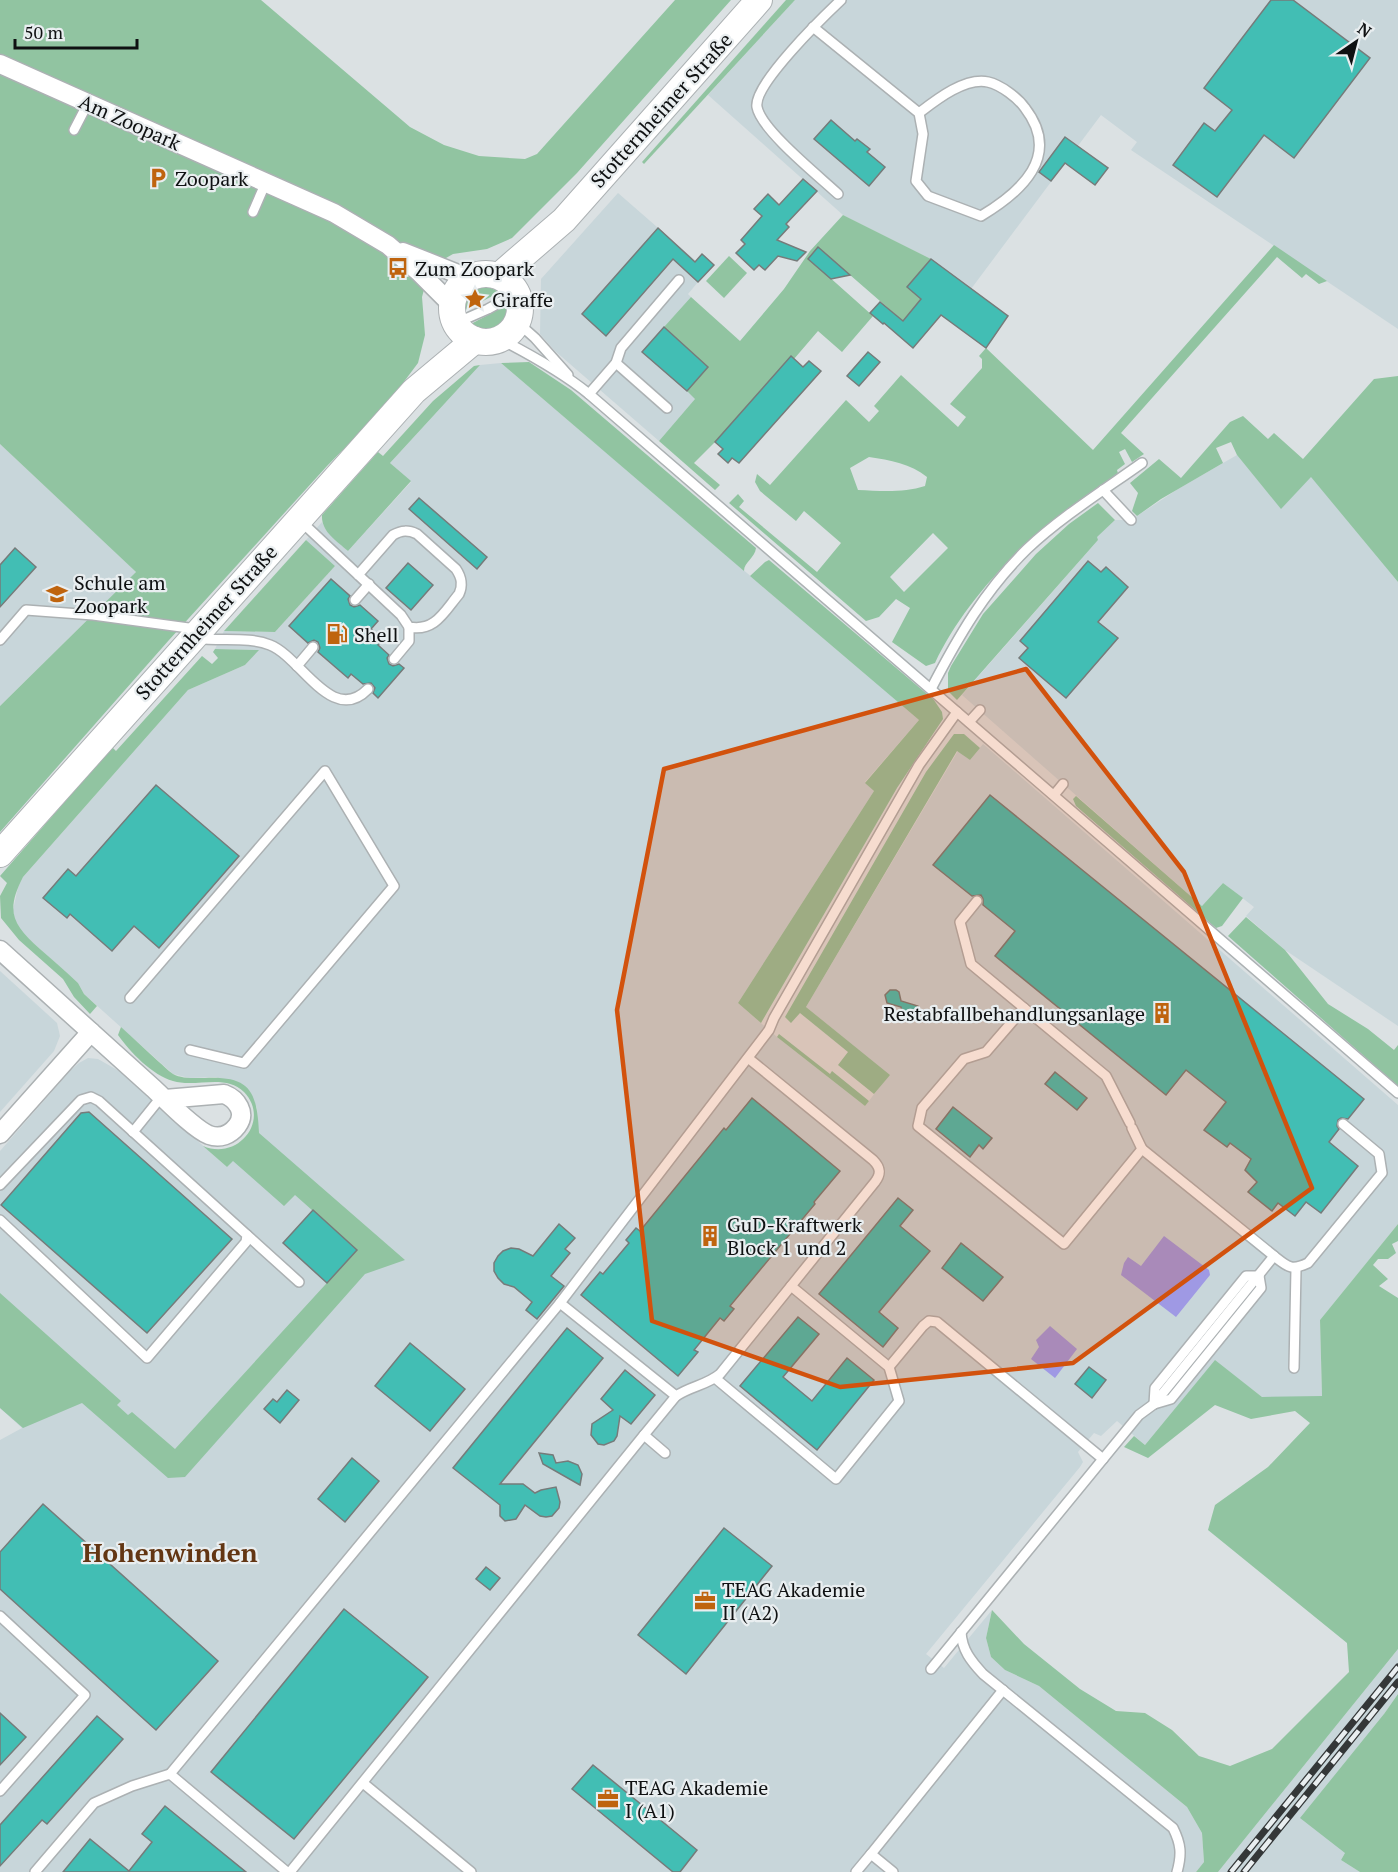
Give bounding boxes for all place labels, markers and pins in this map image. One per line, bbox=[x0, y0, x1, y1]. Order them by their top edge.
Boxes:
place label: Zoopark bbox=[175, 165, 249, 192]
parking icon: Zoopark bbox=[146, 166, 170, 190]
place label: Zum Zoopark bbox=[415, 255, 535, 282]
bus stop icon: Zum Zoopark bbox=[386, 256, 410, 280]
place label: Giraffe bbox=[492, 286, 553, 313]
place icon: Giraffe bbox=[463, 287, 487, 311]
place label: Schule am Zoopark bbox=[74, 569, 166, 619]
school or university icon: Schule am Zoopark bbox=[45, 582, 69, 606]
place label: Shell bbox=[354, 621, 399, 648]
fuel station icon: Shell bbox=[325, 622, 349, 646]
place label: Restabfallbehandlungsanlage bbox=[884, 1000, 1145, 1027]
building icon: Restabfallbehandlungsanlage bbox=[1150, 1001, 1174, 1025]
place label: GuD-Kraftwerk Block 1 und 2 bbox=[727, 1211, 863, 1261]
building icon: GuD-Kraftwerk Block 1 und 2 bbox=[698, 1224, 722, 1248]
place label: TEAG Akademie II (A2) bbox=[722, 1576, 865, 1626]
office icon: TEAG Akademie II (A2) bbox=[693, 1589, 717, 1613]
place label: TEAG Akademie I (A1) bbox=[625, 1774, 768, 1824]
office icon: TEAG Akademie I (A1) bbox=[596, 1787, 620, 1811]

